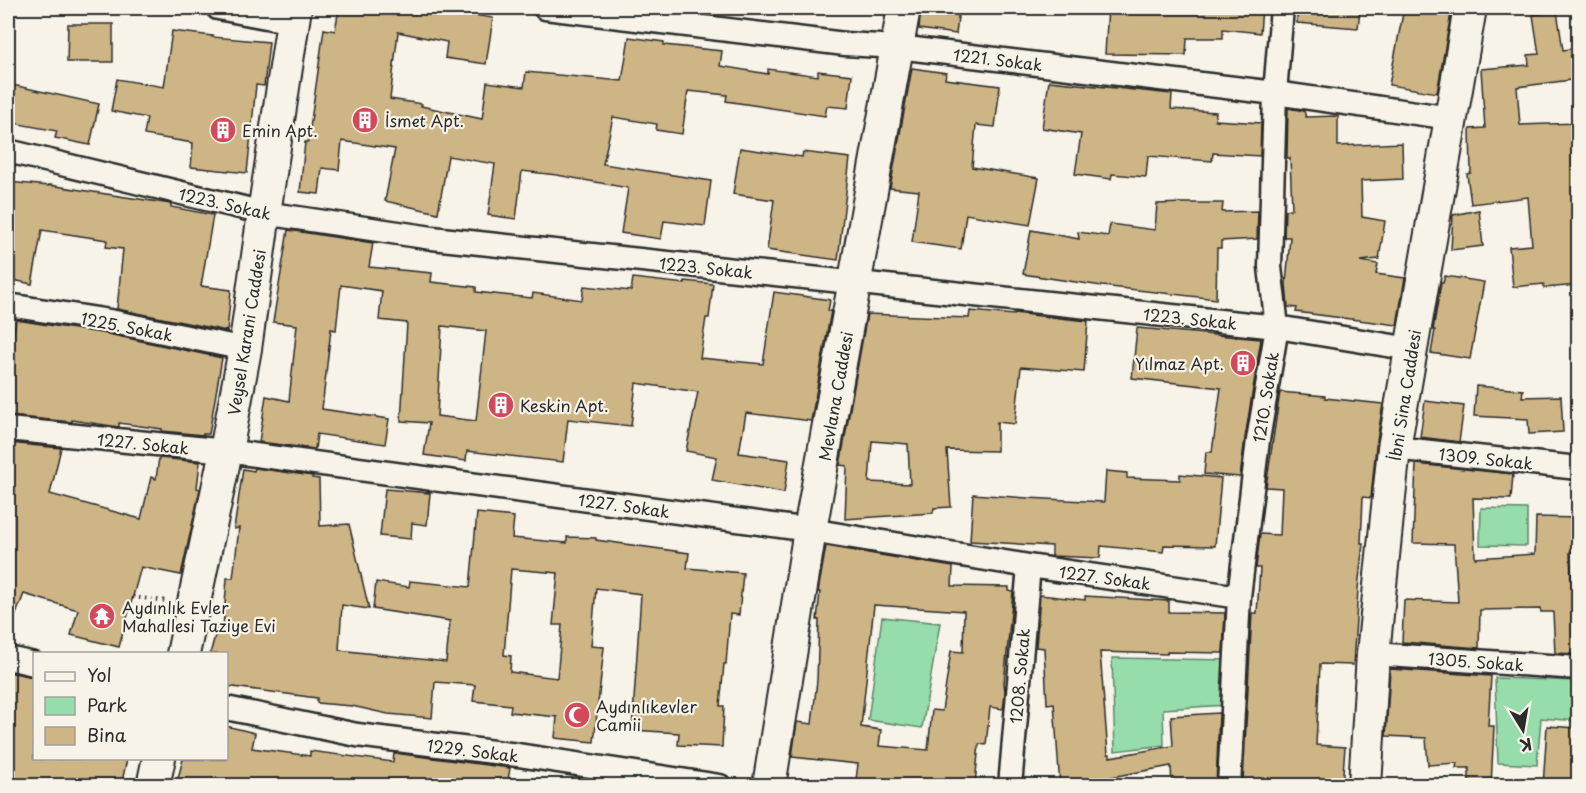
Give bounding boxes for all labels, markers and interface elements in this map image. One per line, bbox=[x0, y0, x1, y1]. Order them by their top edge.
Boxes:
street label: 1221. Sokak bbox=[952, 42, 1044, 76]
building icon: İsmet Apt. bbox=[350, 105, 380, 135]
place label: İsmet Apt. bbox=[385, 108, 464, 132]
building icon: Emin Apt. bbox=[208, 115, 238, 145]
place label: Emin Apt. bbox=[242, 118, 318, 142]
street label: 1223. Sokak bbox=[176, 181, 274, 225]
street label: Veysel Karani Caddesi bbox=[221, 247, 271, 417]
street label: 1223. Sokak bbox=[658, 250, 754, 284]
street label: 1223. Sokak bbox=[1142, 301, 1238, 335]
street label: 1225. Sokak bbox=[79, 305, 175, 347]
street label: İbni Sina Caddesi bbox=[1382, 328, 1426, 462]
street label: Mevlana Caddesi bbox=[812, 329, 858, 463]
building icon: Yılmaz Apt. bbox=[1228, 348, 1258, 378]
street label: 1210. Sokak bbox=[1246, 350, 1284, 444]
place label: Yılmaz Apt. bbox=[1135, 351, 1224, 375]
building icon: Keskin Apt. bbox=[486, 390, 516, 420]
place label: Keskin Apt. bbox=[520, 393, 608, 417]
street label: 1227. Sokak bbox=[96, 426, 190, 460]
street label: 1309. Sokak bbox=[1438, 441, 1534, 475]
street label: 1227. Sokak bbox=[577, 487, 671, 523]
street label: 1227. Sokak bbox=[1058, 559, 1152, 595]
place label: Aydınlık Evler Mahallesi Taziye Evi bbox=[122, 595, 276, 637]
temple icon: Aydınlık Evler Mahallesi Taziye Evi bbox=[87, 601, 117, 631]
street label: 1208. Sokak bbox=[1003, 627, 1035, 725]
street label: 1305. Sokak bbox=[1427, 646, 1525, 676]
legend bbox=[33, 652, 228, 760]
text: Yol bbox=[87, 661, 112, 688]
text: Park bbox=[87, 691, 127, 718]
place label: Aydınlıkevler Camii bbox=[596, 694, 697, 736]
mosque icon: Aydınlıkevler Camii bbox=[562, 700, 592, 730]
north arrow bbox=[1493, 700, 1553, 760]
text: Bina bbox=[87, 721, 127, 748]
street label: 1229. Sokak bbox=[426, 732, 520, 768]
text: K bbox=[1518, 733, 1534, 759]

